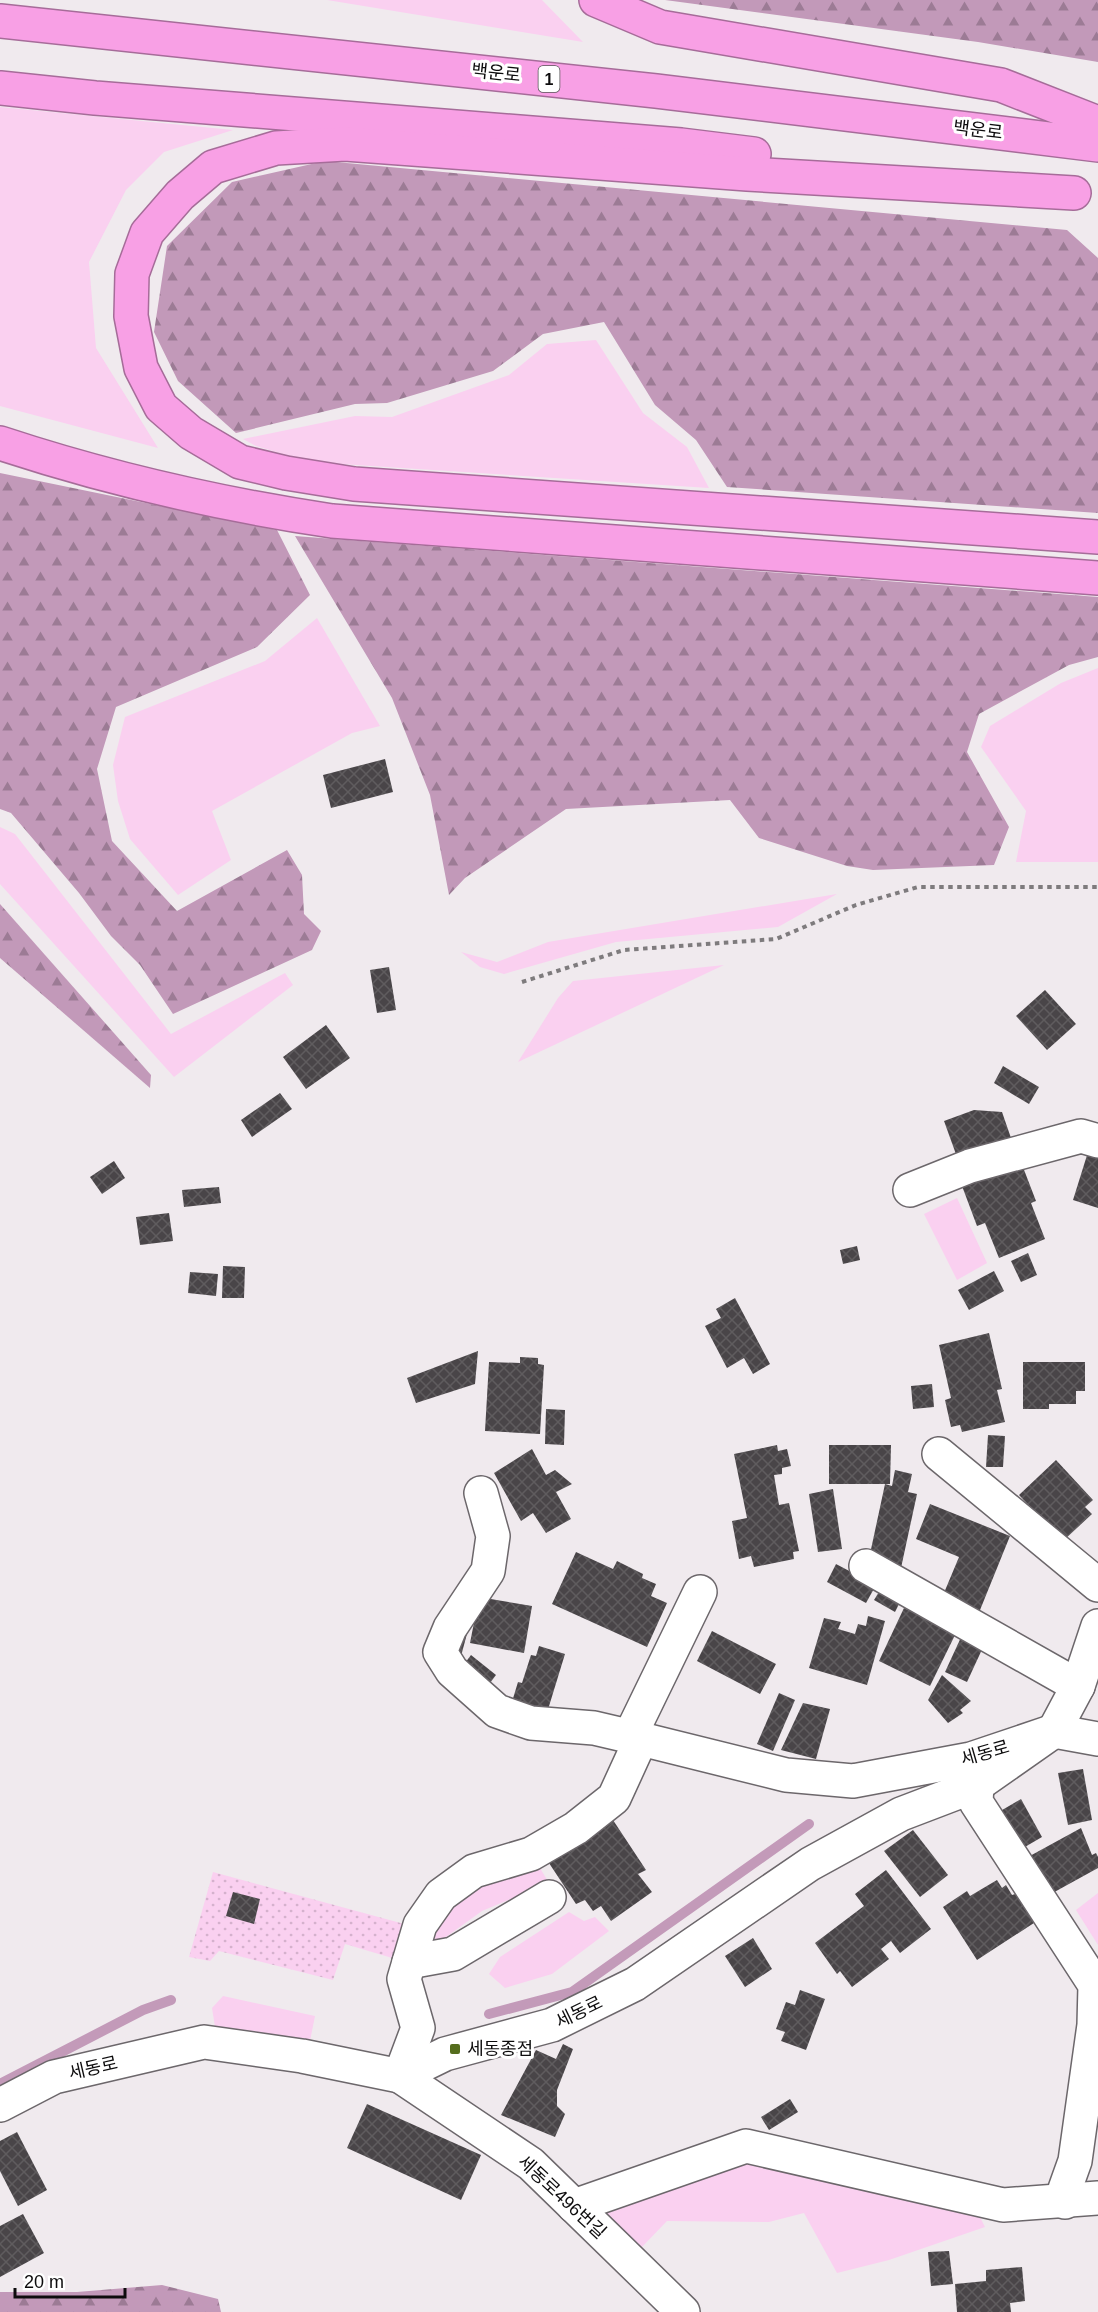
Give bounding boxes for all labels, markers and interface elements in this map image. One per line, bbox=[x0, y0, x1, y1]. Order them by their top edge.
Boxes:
street label: 백운로 bbox=[470, 60, 522, 86]
road number: 1 bbox=[538, 66, 560, 92]
street label: 백운로 bbox=[952, 117, 1004, 143]
street label: 세동로 bbox=[958, 1737, 1012, 1769]
street label: 세동로 bbox=[552, 1992, 606, 2032]
place label: 세동종점 bbox=[467, 2039, 533, 2059]
marker: 세동종점 bbox=[448, 2042, 462, 2056]
street label: 세동로 bbox=[67, 2053, 119, 2083]
street label: 세동로496번길 bbox=[514, 2151, 610, 2243]
scale bar bbox=[15, 2261, 124, 2299]
text: 20 m bbox=[24, 2272, 64, 2292]

